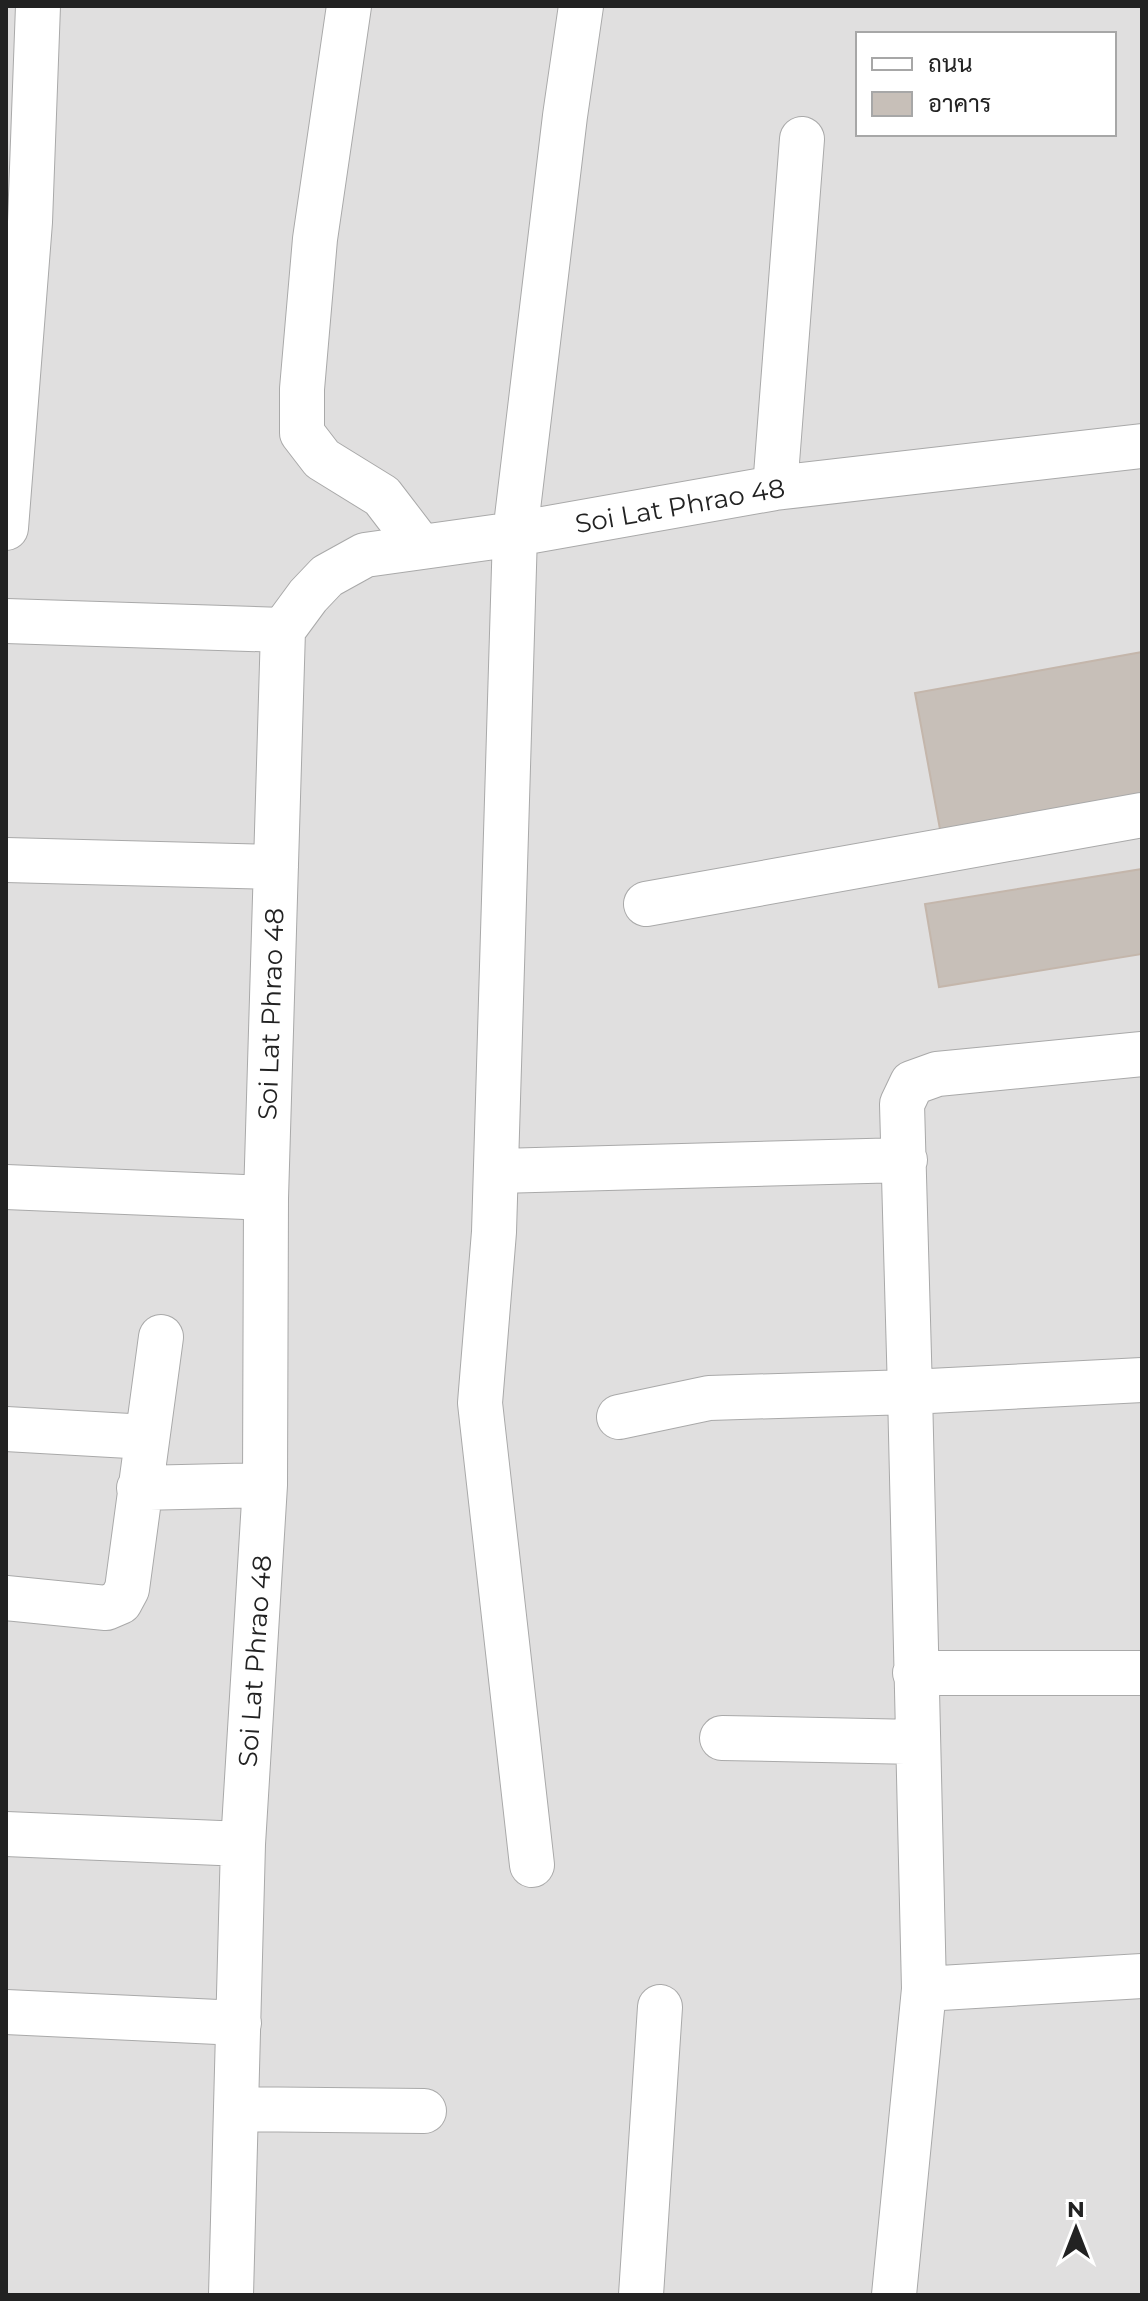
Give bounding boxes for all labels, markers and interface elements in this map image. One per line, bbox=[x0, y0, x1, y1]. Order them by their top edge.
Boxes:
legend bbox=[856, 32, 1116, 136]
text: ถนน bbox=[928, 49, 973, 78]
text: อาคาร bbox=[928, 89, 991, 118]
street label: Soi Lat Phrao 48 bbox=[573, 472, 787, 540]
street label: Soi Lat Phrao 48 bbox=[251, 907, 291, 1121]
street label: Soi Lat Phrao 48 bbox=[232, 1554, 278, 1768]
north arrow bbox=[1036, 2189, 1116, 2269]
text: N bbox=[1067, 2196, 1085, 2223]

